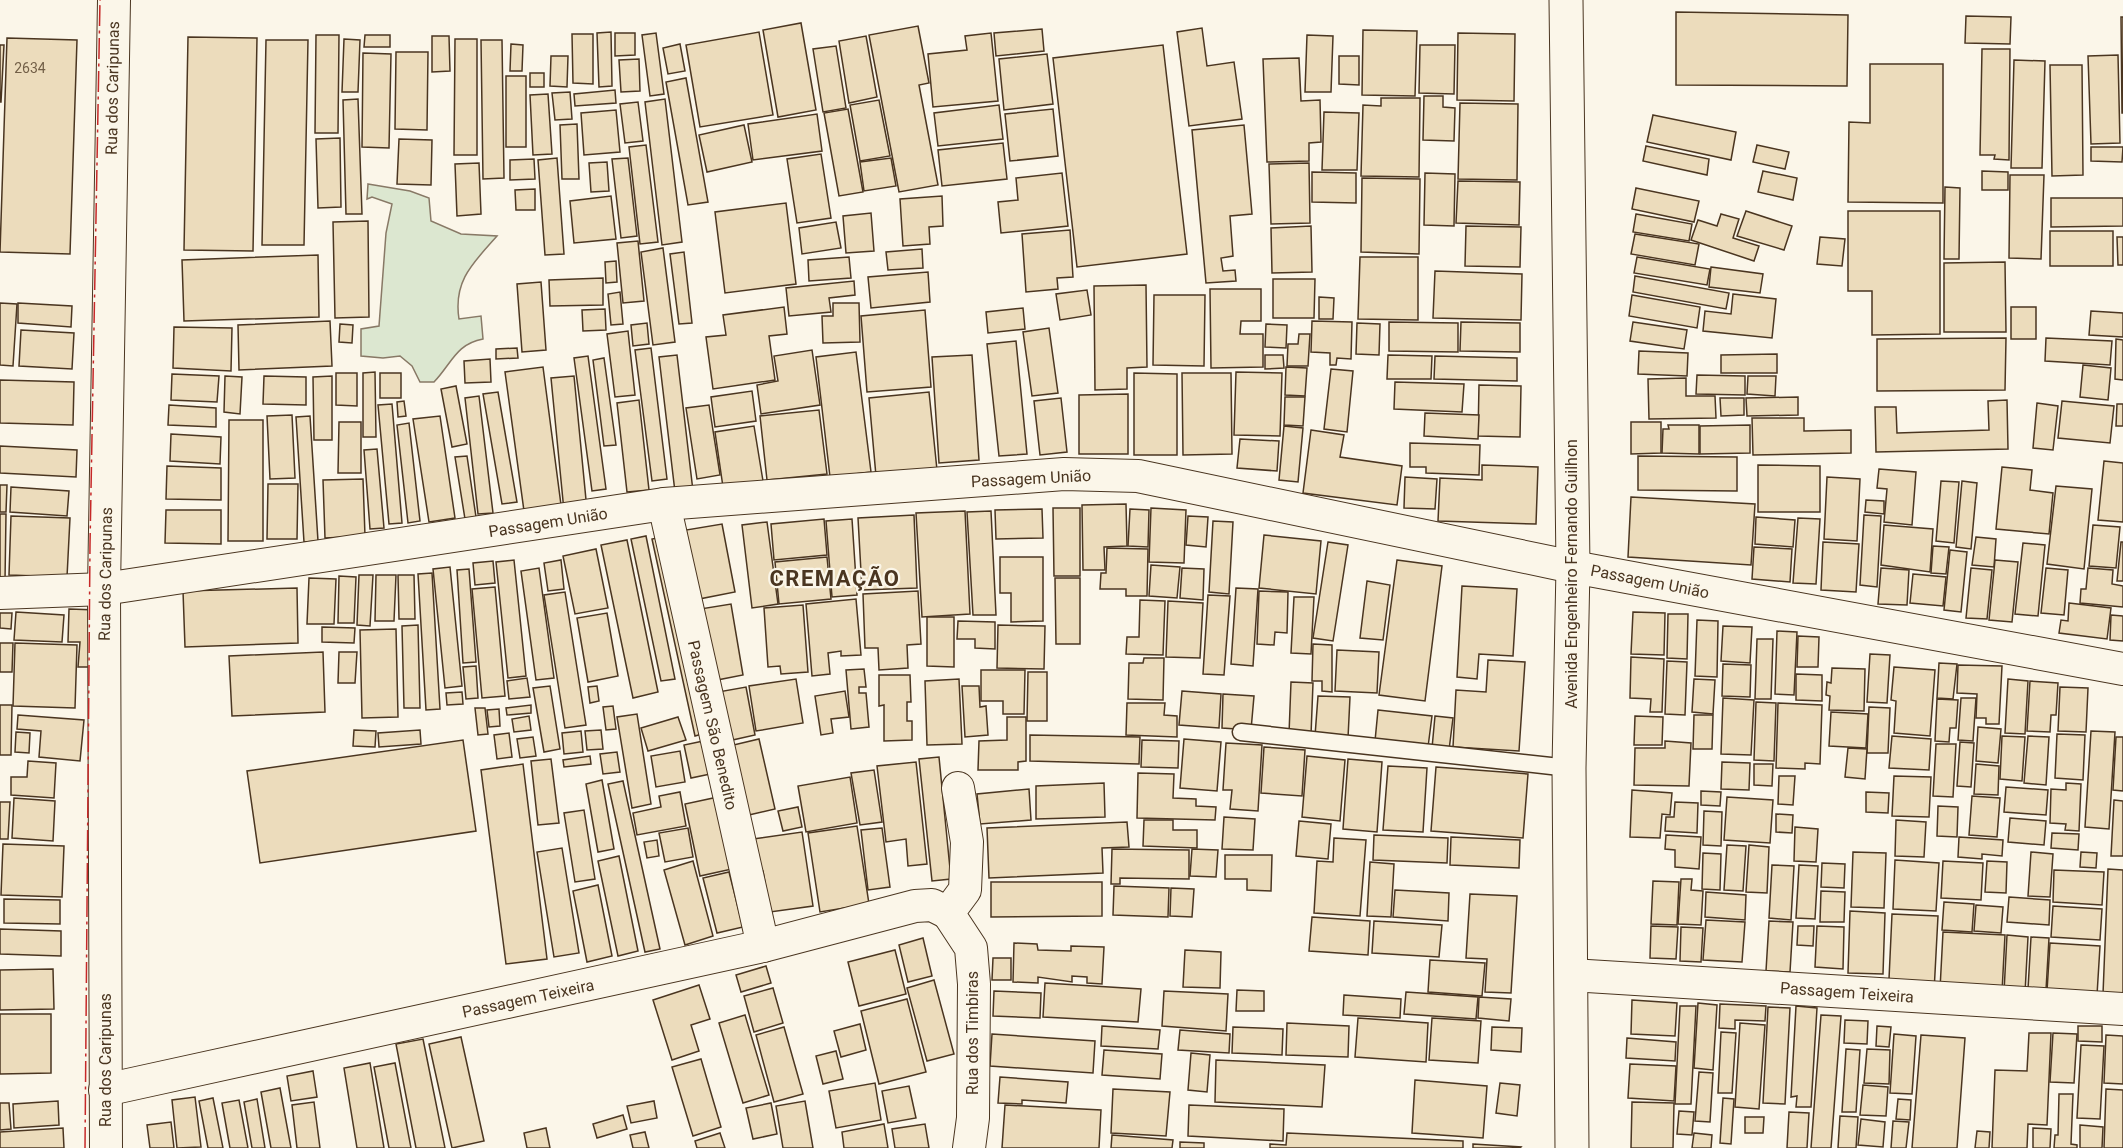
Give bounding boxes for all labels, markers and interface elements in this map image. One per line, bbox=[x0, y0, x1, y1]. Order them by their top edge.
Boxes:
street label: Rua dos Caripunas bbox=[102, 21, 123, 155]
house number: 2634 bbox=[14, 60, 46, 76]
street label: Avenida Engenheiro Fernando Guilhon bbox=[1562, 439, 1581, 709]
street label: Passagem União bbox=[970, 466, 1092, 491]
street label: Passagem União bbox=[487, 504, 609, 541]
street label: Rua dos Caripunas bbox=[95, 507, 116, 641]
street label: Passagem União bbox=[1589, 561, 1711, 602]
district label: CREMAÇÃO bbox=[769, 566, 901, 591]
street label: Passagem São Benedito bbox=[684, 638, 741, 812]
street label: Rua dos Timbiras bbox=[963, 971, 982, 1095]
street label: Passagem Teixeira bbox=[460, 975, 596, 1022]
street label: Passagem Teixeira bbox=[1779, 978, 1915, 1007]
street label: Rua dos Caripunas bbox=[96, 993, 115, 1127]

